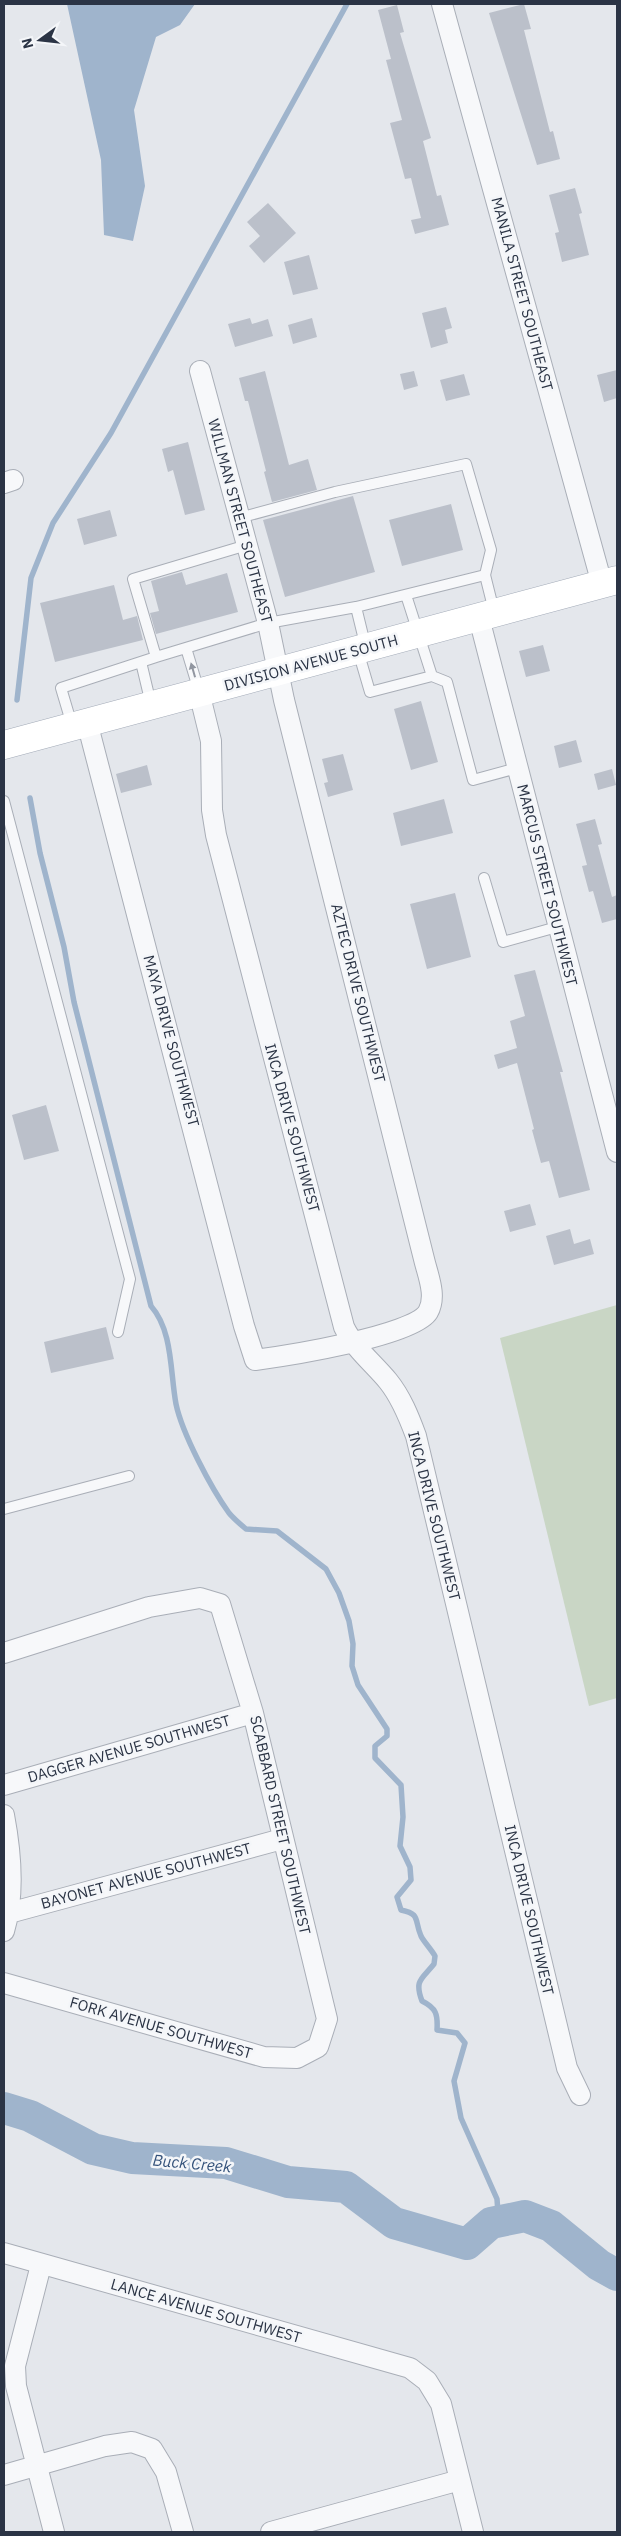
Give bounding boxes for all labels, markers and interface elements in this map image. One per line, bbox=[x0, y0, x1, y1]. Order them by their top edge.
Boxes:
north arrow bbox=[15, 15, 65, 65]
text: N bbox=[17, 36, 37, 51]
street label: MANILA STREET SOUTHEAST bbox=[487, 195, 558, 393]
street label: WILLMAN STREET SOUTHEAST bbox=[204, 417, 277, 626]
street label: DIVISION AVENUE SOUTH bbox=[222, 630, 400, 695]
one-way arrow bbox=[189, 662, 197, 677]
street label: MARCUS STREET SOUTHWEST bbox=[513, 782, 582, 988]
street label: AZTEC DRIVE SOUTHWEST bbox=[327, 902, 390, 1085]
street label: MAYA DRIVE SOUTHWEST bbox=[139, 953, 204, 1129]
street label: INCA DRIVE SOUTHWEST bbox=[261, 1041, 324, 1215]
street label: INCA DRIVE SOUTHWEST bbox=[404, 1429, 465, 1603]
street label: DAGGER AVENUE SOUTHWEST bbox=[25, 1710, 233, 1787]
street label: SCABBARD STREET SOUTHWEST bbox=[246, 1714, 315, 1937]
street label: INCA DRIVE SOUTHWEST bbox=[501, 1823, 558, 1997]
street label: BAYONET AVENUE SOUTHWEST bbox=[39, 1838, 253, 1913]
street label: FORK AVENUE SOUTHWEST bbox=[68, 1992, 255, 2063]
water label: Buck Creek bbox=[152, 2150, 233, 2176]
street label: LANCE AVENUE SOUTHWEST bbox=[109, 2274, 304, 2347]

